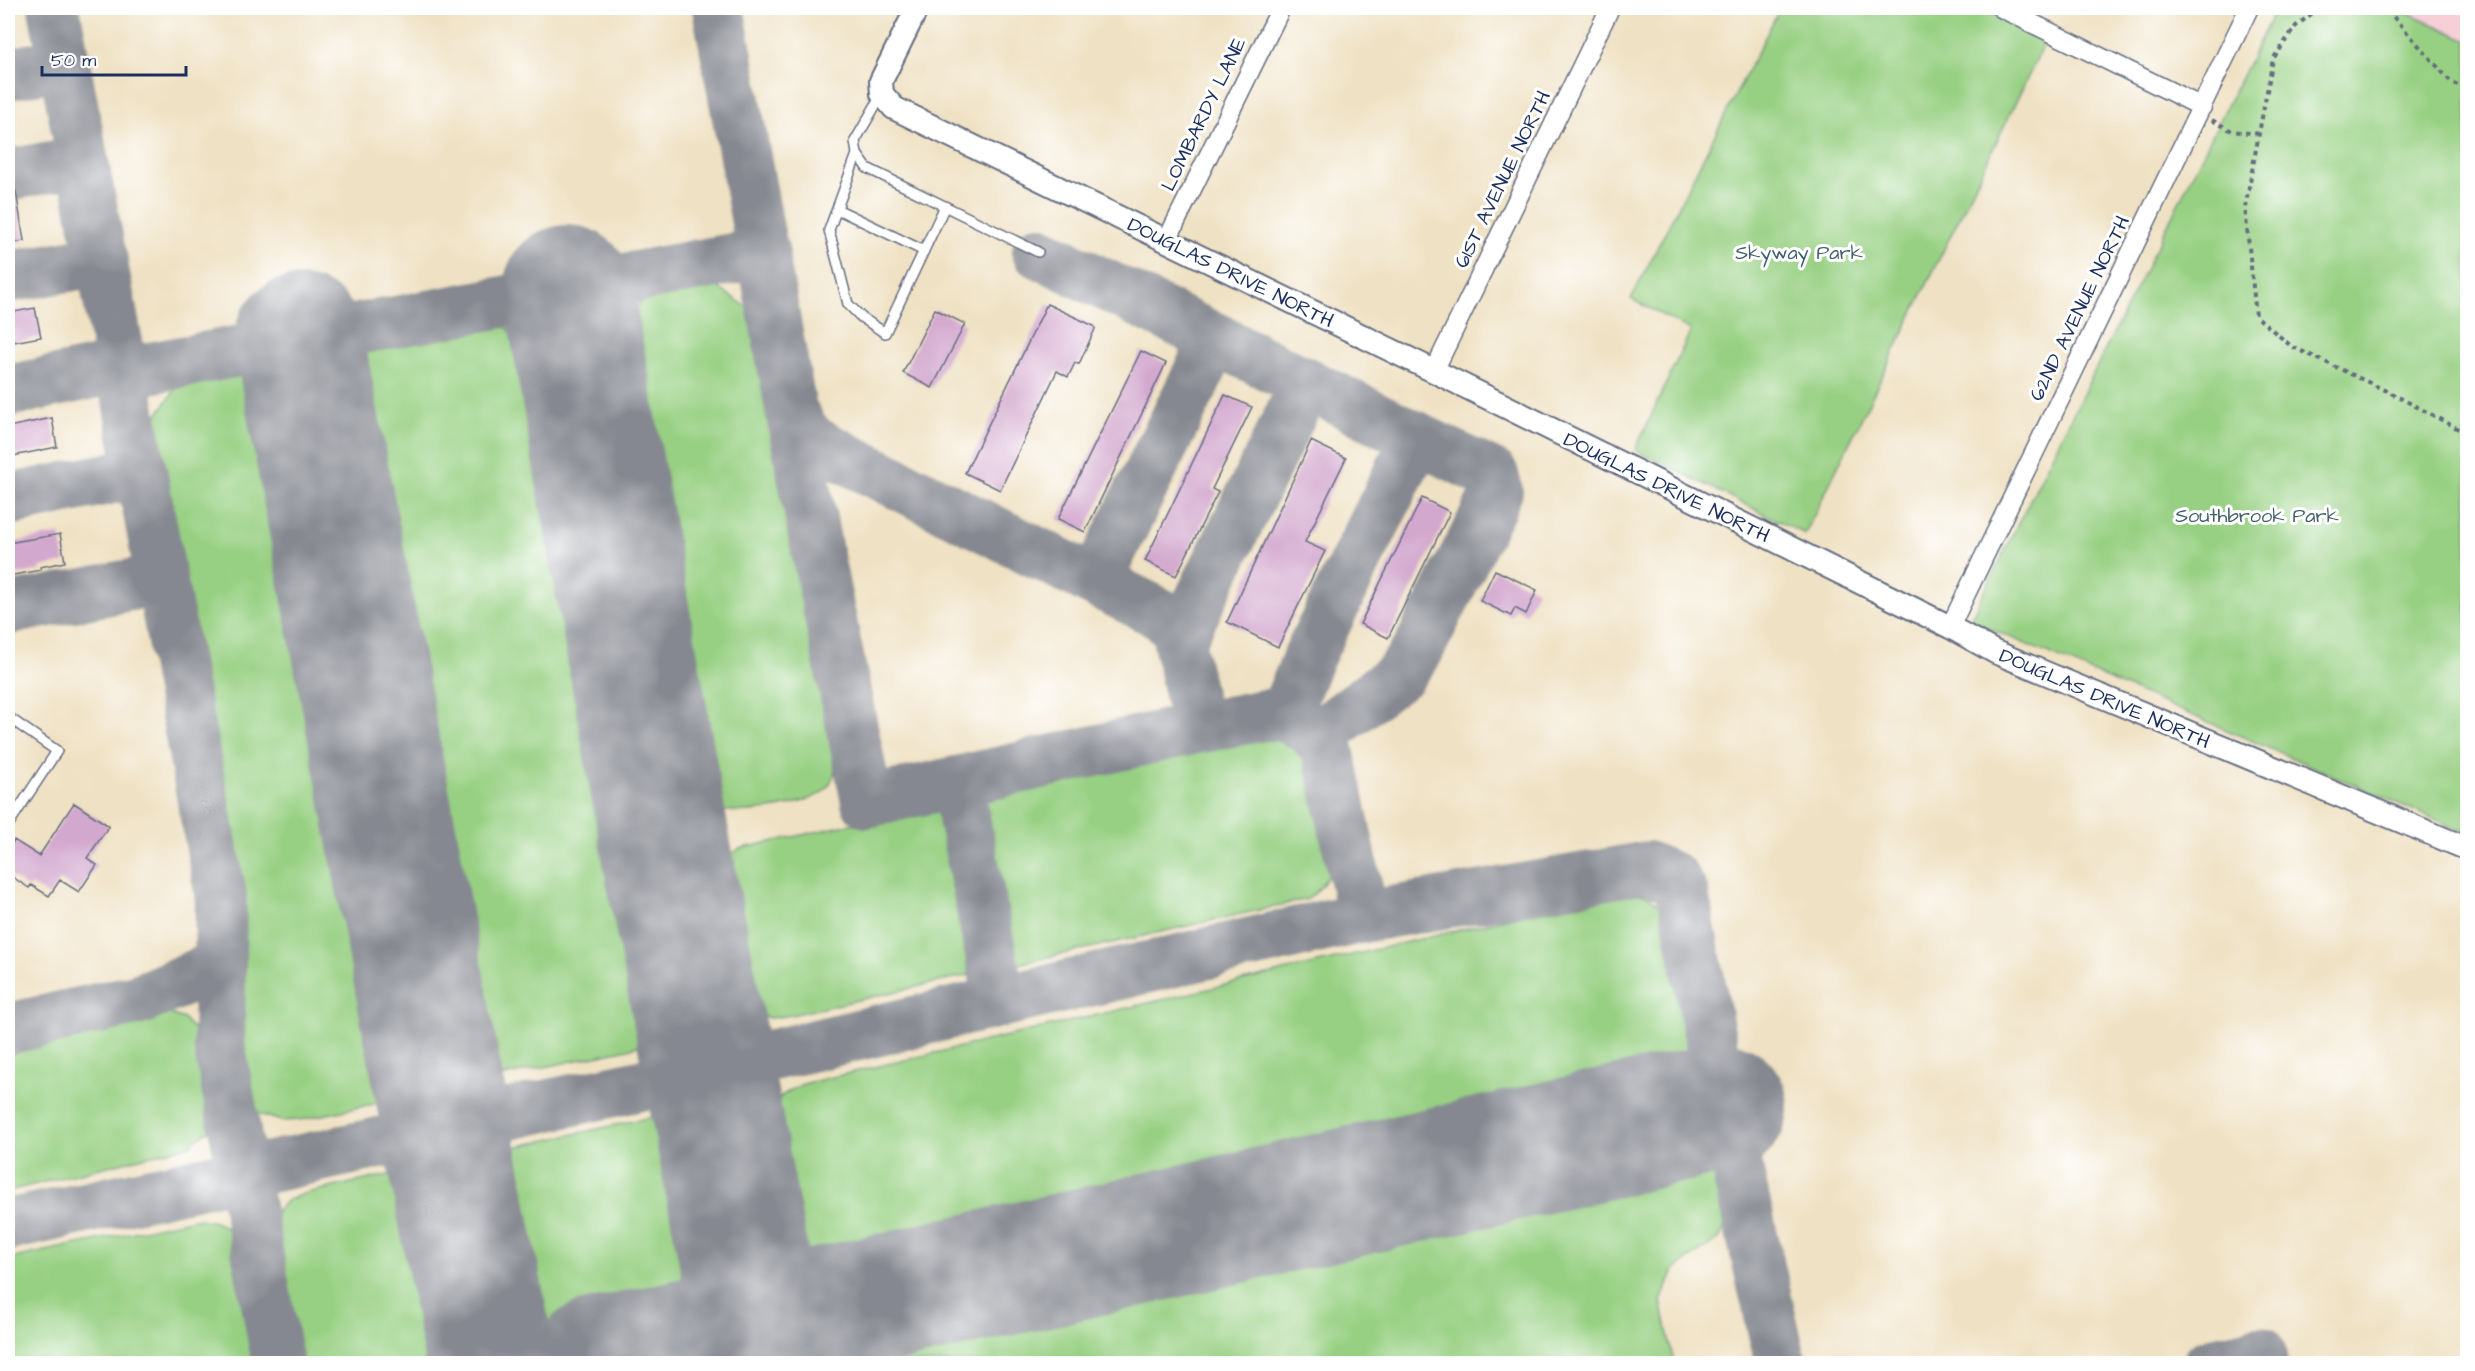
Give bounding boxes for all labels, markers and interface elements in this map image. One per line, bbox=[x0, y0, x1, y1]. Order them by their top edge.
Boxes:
street label: LOMBARDY LANE bbox=[1155, 33, 1253, 196]
scale bar bbox=[42, 39, 186, 77]
text: 50 m bbox=[51, 48, 96, 73]
street label: 61ST AVENUE NORTH bbox=[1448, 86, 1558, 273]
street label: DOUGLAS DRIVE NORTH bbox=[1123, 211, 1338, 335]
street label: 62ND AVENUE NORTH bbox=[2023, 211, 2137, 406]
park label: Skyway Park bbox=[1735, 239, 1863, 268]
street label: DOUGLAS DRIVE NORTH bbox=[1559, 426, 1774, 550]
park label: Southbrook Park bbox=[2175, 502, 2339, 530]
street label: DOUGLAS DRIVE NORTH bbox=[1995, 642, 2214, 756]

